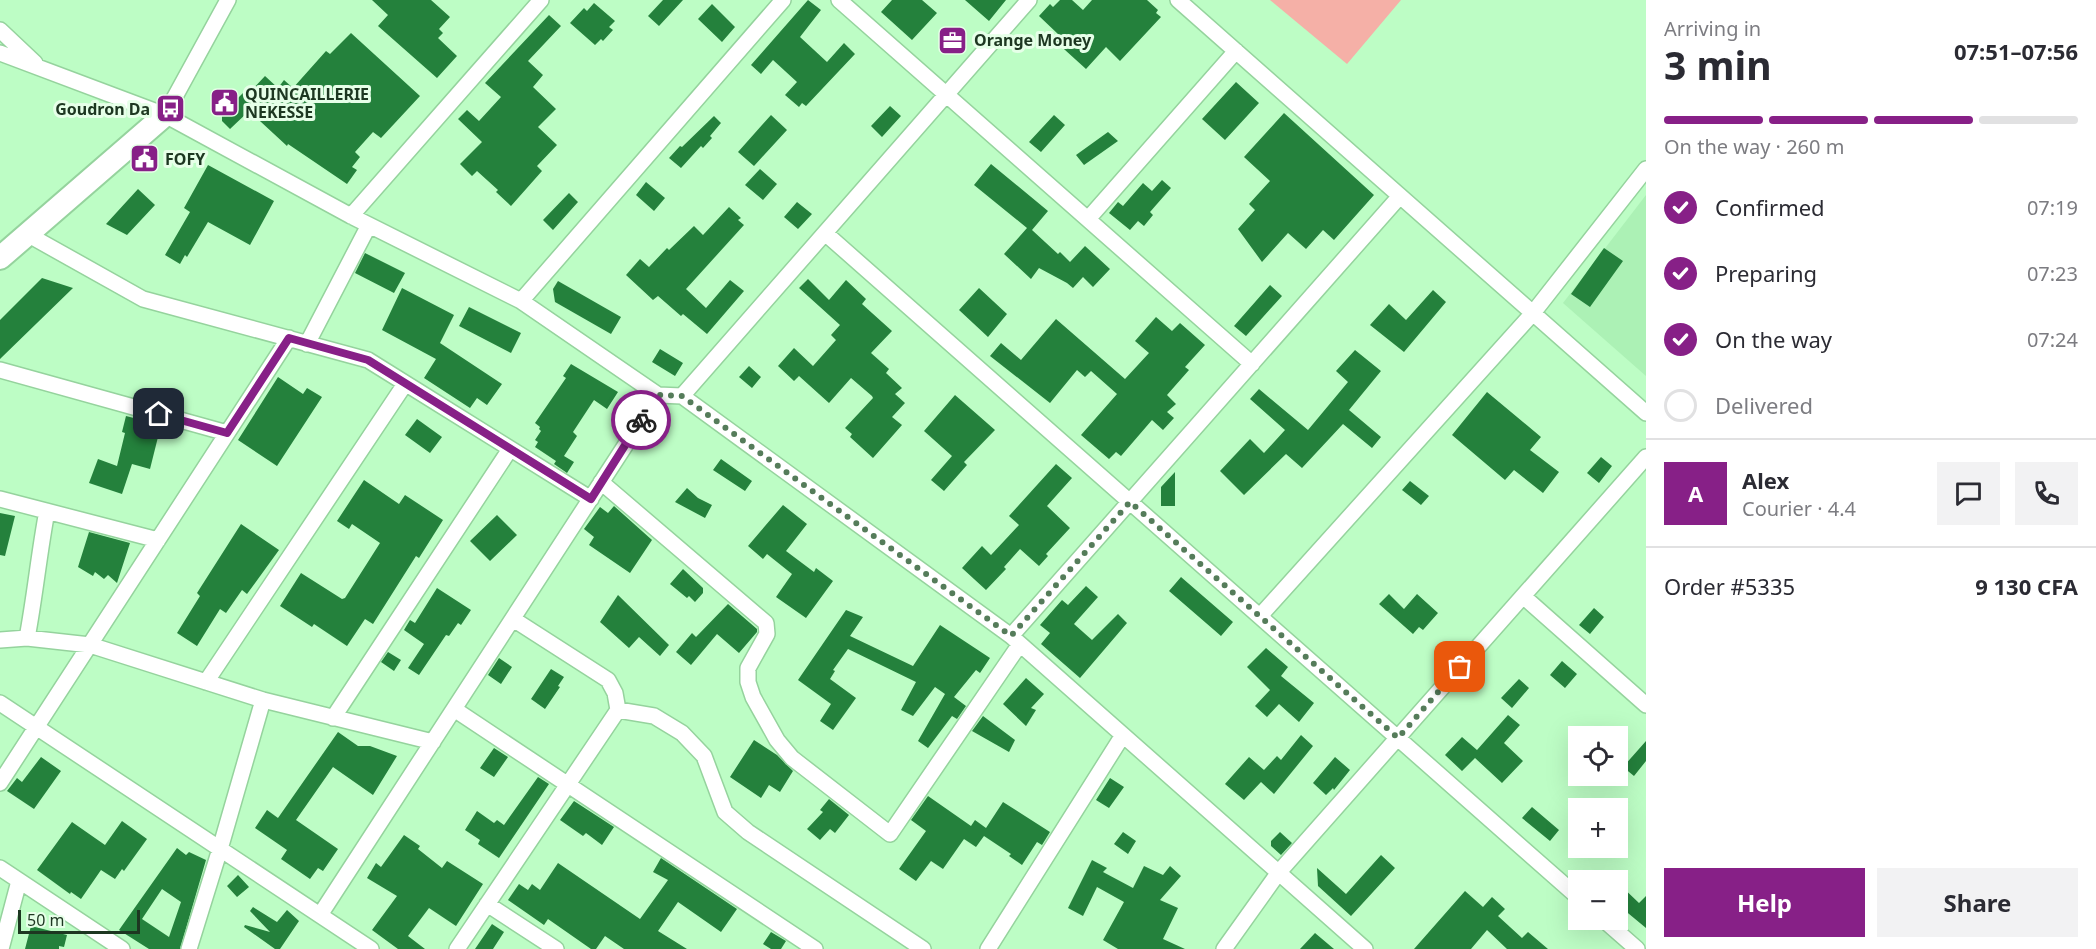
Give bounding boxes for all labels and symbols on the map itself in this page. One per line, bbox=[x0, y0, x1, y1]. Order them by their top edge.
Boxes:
office icon: Orange Money bbox=[937, 24, 969, 56]
place label: Orange Money bbox=[974, 29, 1092, 51]
place label: QUINCAILLERIE NEKESSE bbox=[245, 83, 369, 123]
public building icon: QUINCAILLERIE NEKESSE bbox=[208, 87, 240, 119]
bus stop icon: Goudron Da bbox=[155, 93, 187, 125]
place label: Goudron Da bbox=[55, 98, 150, 120]
public building icon: FOFY bbox=[128, 143, 160, 175]
place label: FOFY bbox=[165, 148, 206, 170]
pin bbox=[133, 388, 184, 439]
courier bbox=[611, 390, 671, 450]
pin bbox=[1434, 641, 1485, 692]
scale bar bbox=[18, 907, 140, 934]

